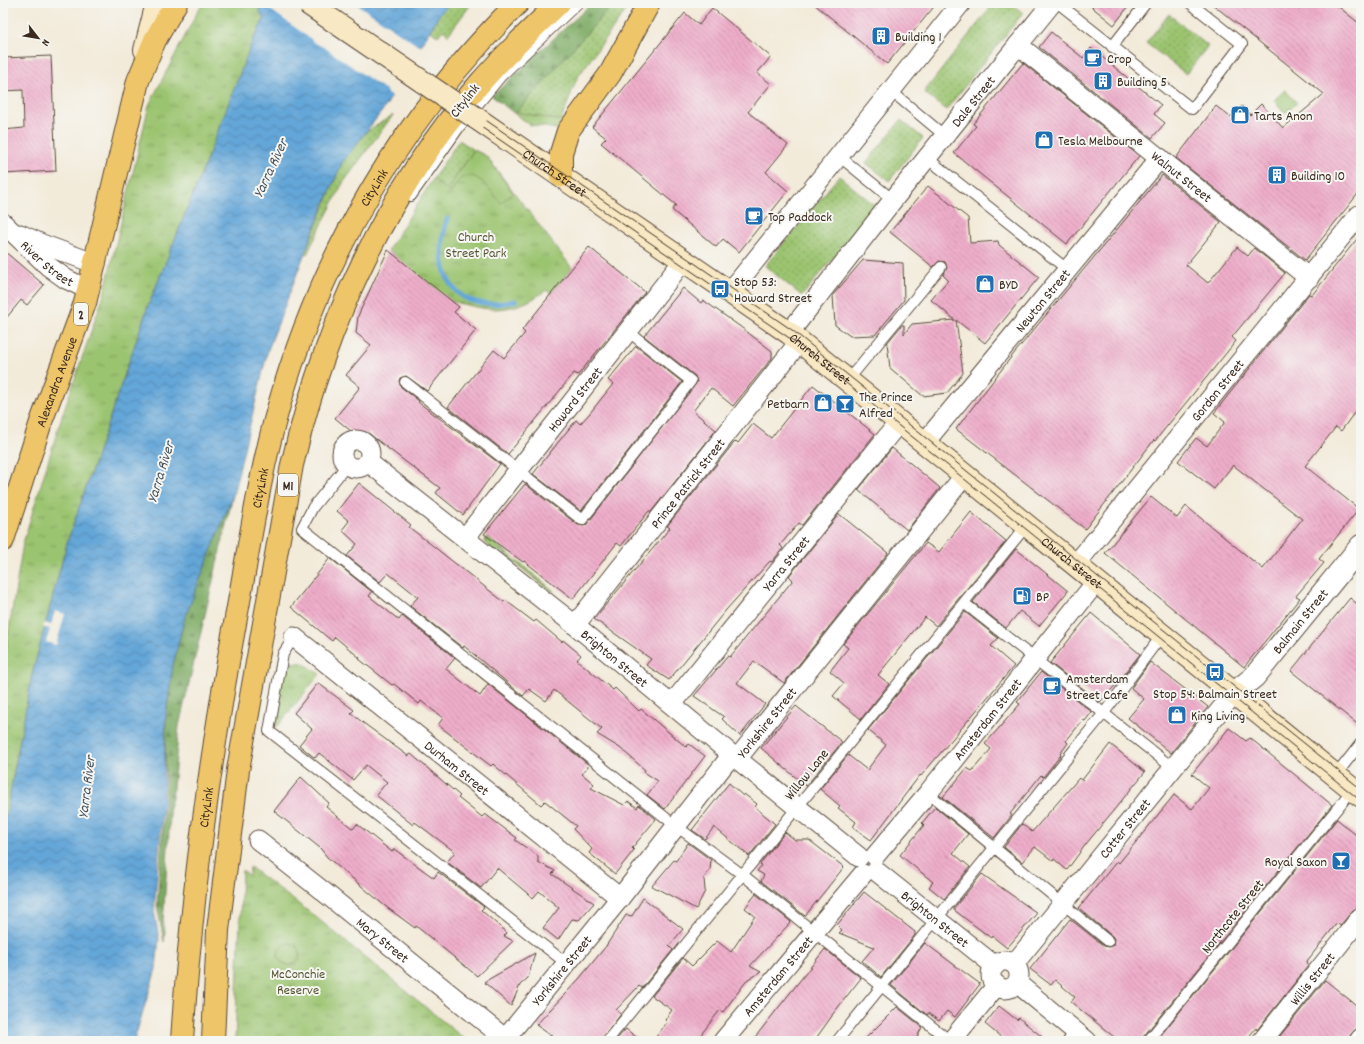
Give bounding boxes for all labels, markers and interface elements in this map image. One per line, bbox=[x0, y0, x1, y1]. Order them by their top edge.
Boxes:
north arrow bbox=[18, 18, 58, 58]
building icon: Building 1 bbox=[870, 25, 892, 47]
place label: Building 1 bbox=[895, 28, 942, 48]
text: N bbox=[36, 36, 53, 49]
cafe icon: Crop bbox=[1082, 47, 1104, 69]
place label: Crop bbox=[1107, 50, 1132, 70]
building icon: Building 5 bbox=[1092, 70, 1114, 92]
street label: Dale Street bbox=[948, 72, 1001, 132]
place label: Building 5 bbox=[1117, 73, 1167, 93]
street label: Citylink bbox=[446, 80, 485, 123]
shop icon: Tarts Anon bbox=[1229, 104, 1251, 126]
place label: Tarts Anon bbox=[1254, 107, 1312, 127]
shop icon: Tesla Melbourne bbox=[1033, 129, 1055, 151]
place label: Tesla Melbourne bbox=[1058, 132, 1143, 152]
water label: Yarra River bbox=[249, 135, 296, 202]
street label: Church Street bbox=[518, 145, 590, 203]
street label: Walnut Street bbox=[1146, 147, 1215, 208]
building icon: Building 10 bbox=[1266, 164, 1288, 186]
street label: CityLink bbox=[356, 165, 394, 211]
place label: Building 10 bbox=[1291, 167, 1345, 187]
cafe icon: Top Paddock bbox=[743, 205, 765, 227]
place label: Top Paddock bbox=[768, 208, 832, 228]
park label: Church Street Park bbox=[445, 228, 507, 264]
street label: River Street bbox=[15, 237, 76, 293]
street label: Newton Street bbox=[1011, 265, 1076, 338]
place label: Stop 53: Howard Street bbox=[734, 273, 812, 309]
shop icon: BYD bbox=[974, 273, 996, 295]
place label: BYD bbox=[999, 276, 1018, 296]
bus stop icon: Stop 53: Howard Street bbox=[709, 278, 731, 300]
road number: 2 bbox=[74, 303, 88, 325]
street label: Church Street bbox=[784, 329, 854, 391]
street label: Alexandra Avenue bbox=[32, 334, 84, 430]
street label: Gordon Street bbox=[1187, 356, 1250, 427]
street label: Howard Street bbox=[544, 363, 608, 437]
place label: The Prince Alfred bbox=[859, 388, 913, 424]
shop icon: Petbarn bbox=[812, 392, 834, 414]
bar icon: The Prince Alfred bbox=[834, 393, 856, 415]
place label: Petbarn bbox=[767, 395, 809, 415]
street label: Prince Patrick Street bbox=[647, 435, 731, 534]
water label: Yarra River bbox=[142, 438, 182, 506]
street label: CityLink bbox=[248, 466, 275, 510]
road number: M1 bbox=[278, 474, 298, 496]
street label: Yarra Street bbox=[759, 532, 816, 596]
street label: Church Street bbox=[1036, 533, 1106, 595]
fuel station icon: BP bbox=[1011, 585, 1033, 607]
street label: Balmain Street bbox=[1269, 585, 1334, 659]
place label: BP bbox=[1036, 588, 1049, 608]
street label: Brighton Street bbox=[575, 626, 651, 693]
bus stop icon: Stop 54: Balmain Street bbox=[1204, 661, 1226, 683]
place label: Amsterdam Street Cafe bbox=[1066, 670, 1128, 706]
street label: Amsterdam Street bbox=[950, 675, 1028, 765]
cafe icon: Amsterdam Street Cafe bbox=[1041, 675, 1063, 697]
street label: Yorkshire Street bbox=[733, 684, 803, 763]
place label: Stop 54: Balmain Street bbox=[1153, 685, 1277, 705]
shop icon: King Living bbox=[1166, 704, 1188, 726]
place label: King Living bbox=[1191, 707, 1245, 727]
street label: Durham Street bbox=[419, 737, 493, 801]
street label: Willow Lane bbox=[781, 745, 834, 805]
water label: Yarra River bbox=[73, 753, 103, 820]
street label: CityLink bbox=[195, 786, 220, 829]
street label: Cotter Street bbox=[1095, 795, 1156, 864]
bar icon: Royal Saxon bbox=[1330, 850, 1352, 872]
place label: Royal Saxon bbox=[1265, 853, 1327, 873]
street label: Northcote Street bbox=[1197, 876, 1270, 959]
street label: Brighton Street bbox=[896, 887, 972, 953]
street label: Mary Street bbox=[351, 914, 413, 969]
street label: Yorkshire Street bbox=[528, 932, 598, 1011]
street label: Amsterdam Street bbox=[739, 932, 819, 1022]
street label: Willis Street bbox=[1286, 949, 1341, 1011]
park label: McConchie Reserve bbox=[271, 965, 325, 1001]

